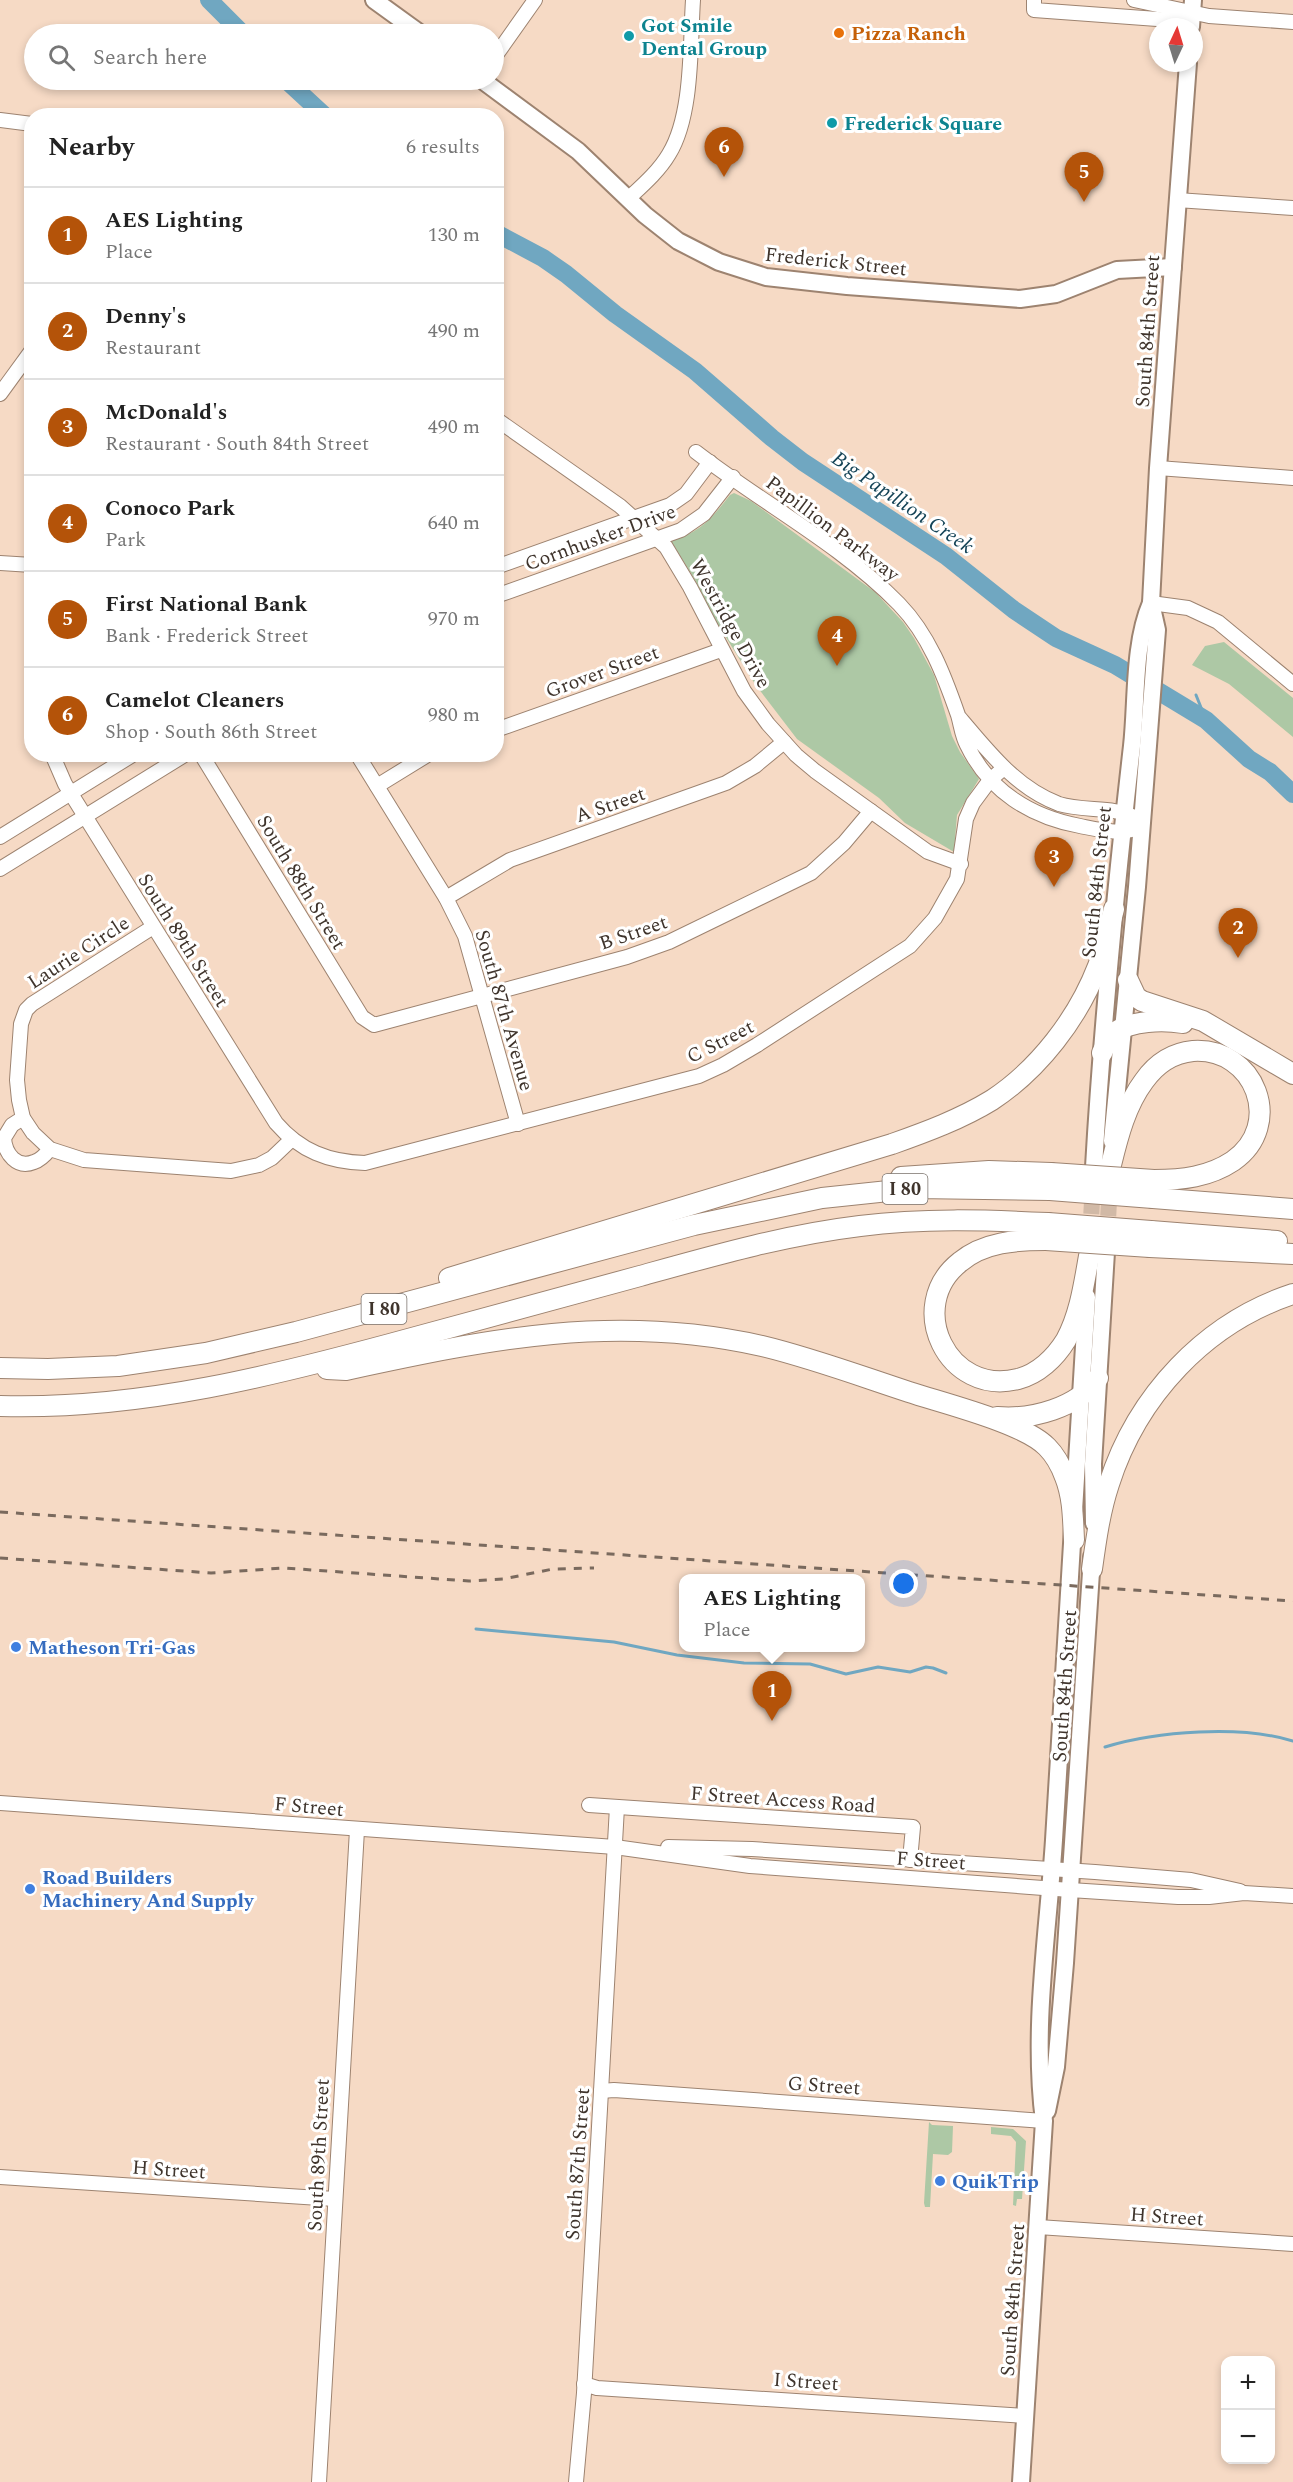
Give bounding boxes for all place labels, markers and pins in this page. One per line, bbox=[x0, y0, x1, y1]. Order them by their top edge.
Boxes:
place label: Got Smile Dental Group bbox=[641, 11, 767, 64]
place label: Pizza Ranch bbox=[851, 19, 966, 49]
marker: Pizza Ranch bbox=[832, 26, 846, 40]
marker: Got Smile Dental Group bbox=[622, 29, 636, 43]
place label: Frederick Square bbox=[844, 109, 1002, 139]
marker: Frederick Square bbox=[825, 116, 839, 130]
pin: 6 bbox=[704, 128, 744, 177]
pin: 5 bbox=[1064, 152, 1104, 202]
pin: 4 bbox=[818, 616, 856, 666]
pin: 3 bbox=[1034, 838, 1074, 887]
pin: 2 bbox=[1218, 908, 1258, 958]
place label: Matheson Tri-Gas bbox=[28, 1633, 196, 1663]
marker: Matheson Tri-Gas bbox=[9, 1640, 23, 1654]
pin: 1 bbox=[752, 1672, 792, 1721]
place label: Road Builders Machinery And Supply bbox=[42, 1863, 255, 1916]
marker: Road Builders Machinery And Supply bbox=[23, 1882, 37, 1896]
place label: QuikTrip bbox=[952, 2167, 1039, 2197]
marker: QuikTrip bbox=[933, 2174, 947, 2188]

